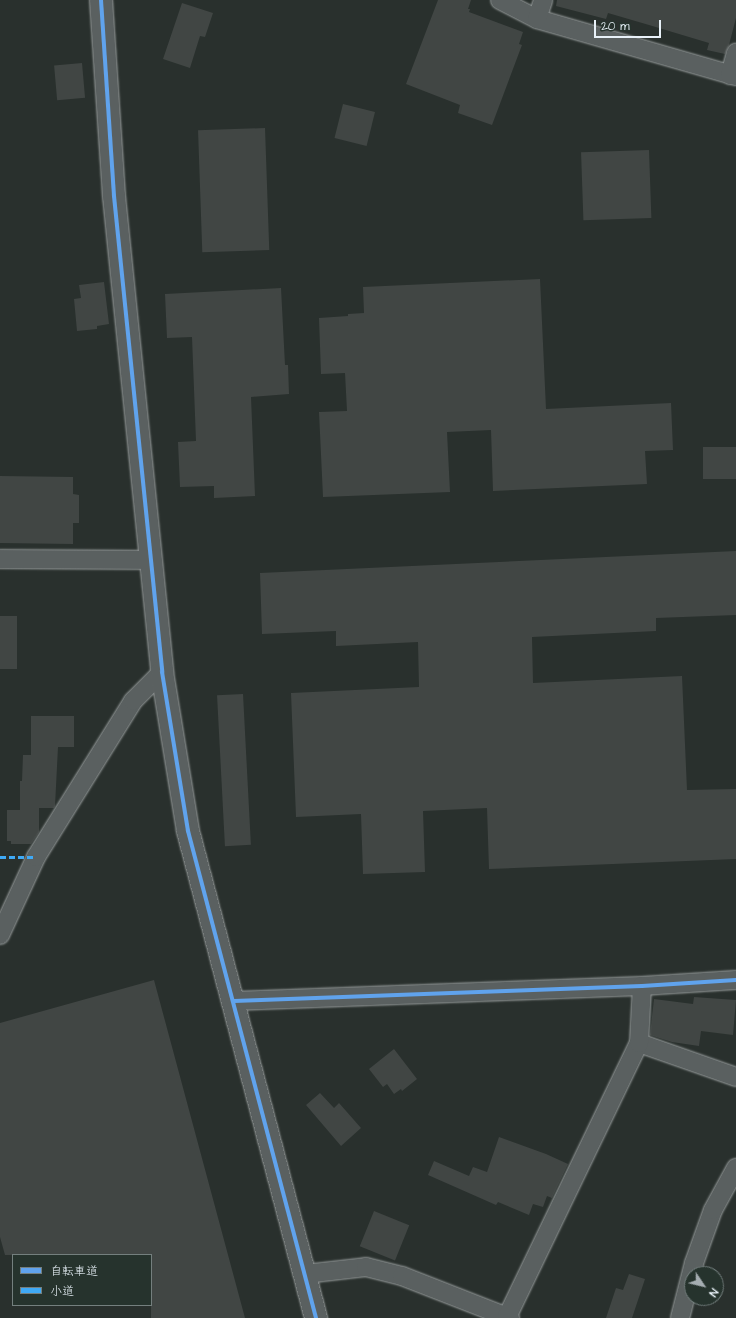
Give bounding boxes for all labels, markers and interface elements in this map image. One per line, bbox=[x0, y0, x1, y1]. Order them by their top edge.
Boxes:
scale bar bbox=[596, 12, 663, 38]
text: 20 m bbox=[601, 18, 630, 35]
legend bbox=[12, 1254, 152, 1306]
text: 自転車道 bbox=[50, 1263, 98, 1280]
north arrow bbox=[684, 1266, 724, 1306]
text: 小道 bbox=[50, 1283, 74, 1300]
text: N bbox=[705, 1285, 722, 1300]

